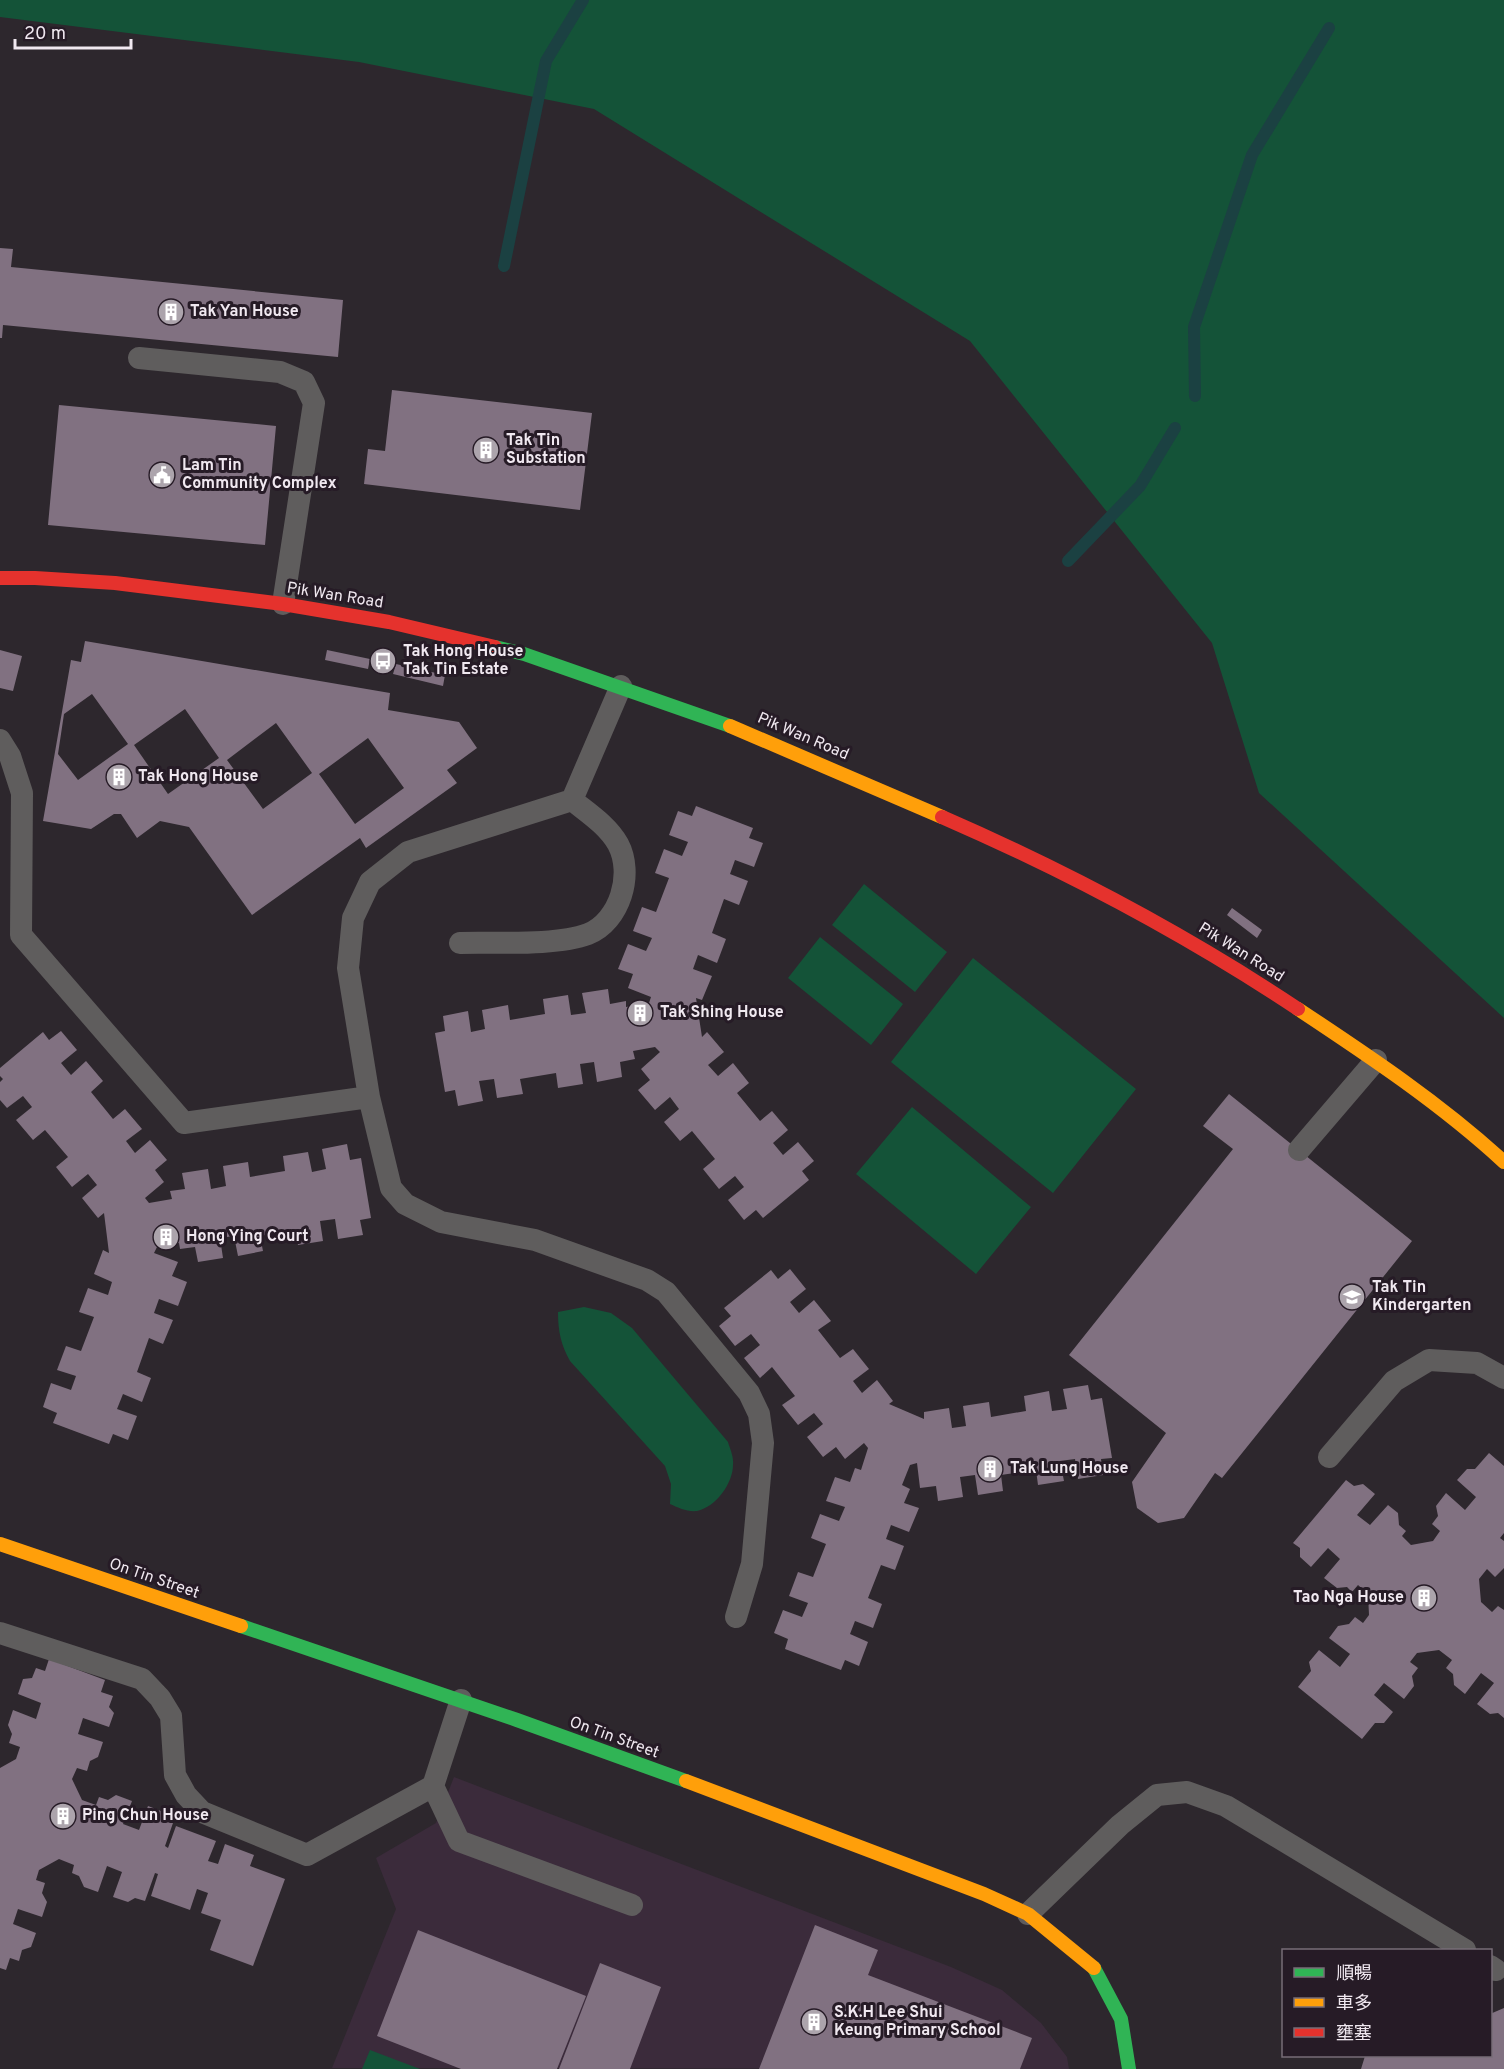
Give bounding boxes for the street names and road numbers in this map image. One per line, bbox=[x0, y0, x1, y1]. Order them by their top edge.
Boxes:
street label: Pik Wan Road bbox=[285, 578, 385, 614]
street label: Pik Wan Road bbox=[754, 709, 852, 765]
street label: Pik Wan Road bbox=[1194, 919, 1288, 987]
street label: On Tin Street bbox=[106, 1554, 202, 1604]
street label: On Tin Street bbox=[566, 1713, 662, 1763]

